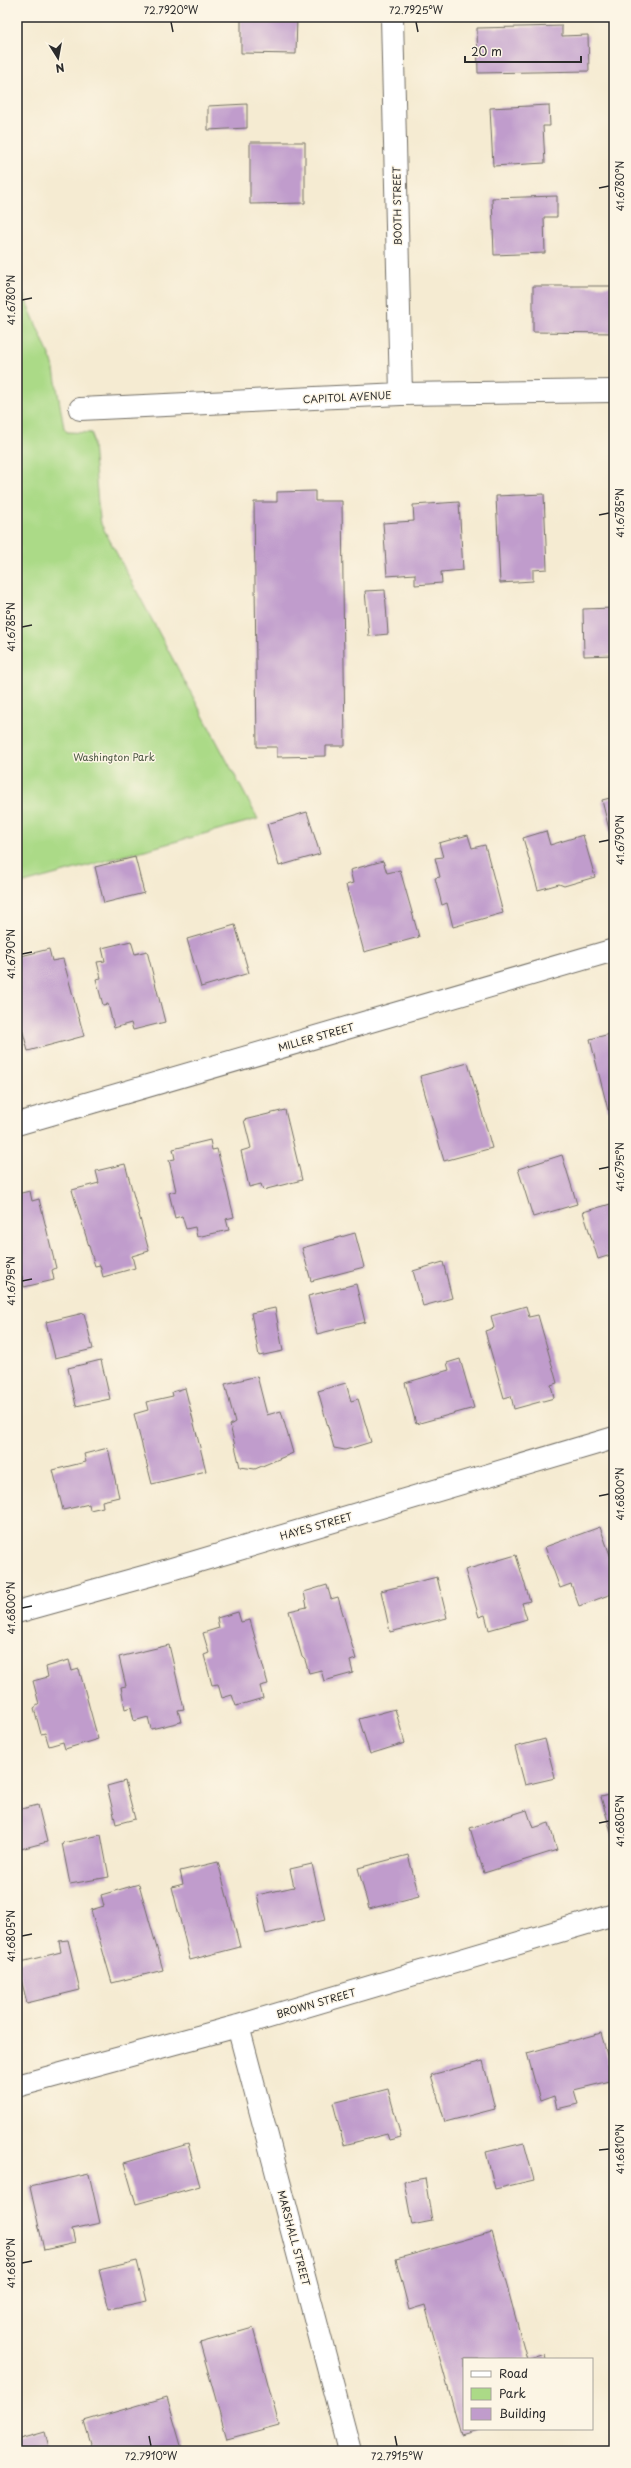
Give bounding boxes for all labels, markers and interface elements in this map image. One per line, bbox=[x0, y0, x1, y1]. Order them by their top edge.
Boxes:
text: 72.7920°W bbox=[144, 2, 199, 17]
text: 72.7925°W bbox=[389, 2, 444, 17]
north arrow bbox=[38, 38, 78, 78]
scale bar bbox=[465, 38, 581, 64]
text: 20 m bbox=[471, 42, 502, 60]
text: N bbox=[54, 59, 66, 78]
text: 41.6780°N bbox=[612, 161, 627, 211]
street label: BOOTH STREET bbox=[388, 166, 405, 246]
text: 41.6780°N bbox=[3, 275, 18, 325]
street label: CAPITOL AVENUE bbox=[302, 387, 392, 406]
text: 41.6785°N bbox=[612, 488, 627, 538]
text: 41.6785°N bbox=[3, 602, 18, 652]
park label: Washington Park bbox=[73, 749, 155, 764]
text: 41.6790°N bbox=[612, 815, 627, 865]
text: 41.6790°N bbox=[3, 929, 18, 979]
street label: MILLER STREET bbox=[276, 1018, 356, 1054]
text: 41.6795°N bbox=[612, 1142, 627, 1192]
text: 41.6795°N bbox=[3, 1256, 18, 1306]
text: 41.6800°N bbox=[612, 1467, 627, 1521]
street label: HAYES STREET bbox=[278, 1508, 355, 1543]
text: 41.6800°N bbox=[3, 1581, 18, 1635]
text: 41.6805°N bbox=[612, 1795, 627, 1847]
text: 41.6805°N bbox=[3, 1910, 18, 1962]
street label: BROWN STREET bbox=[274, 1984, 357, 2021]
text: 41.6810°N bbox=[612, 2124, 627, 2174]
street label: MARSHALL STREET bbox=[274, 2188, 315, 2288]
text: 41.6810°N bbox=[3, 2238, 18, 2288]
legend bbox=[463, 2358, 593, 2430]
text: Road bbox=[499, 2364, 528, 2382]
text: Park bbox=[499, 2384, 526, 2402]
text: Building bbox=[499, 2404, 546, 2422]
text: 72.7910°W bbox=[125, 2448, 178, 2463]
text: 72.7915°W bbox=[371, 2448, 424, 2463]

